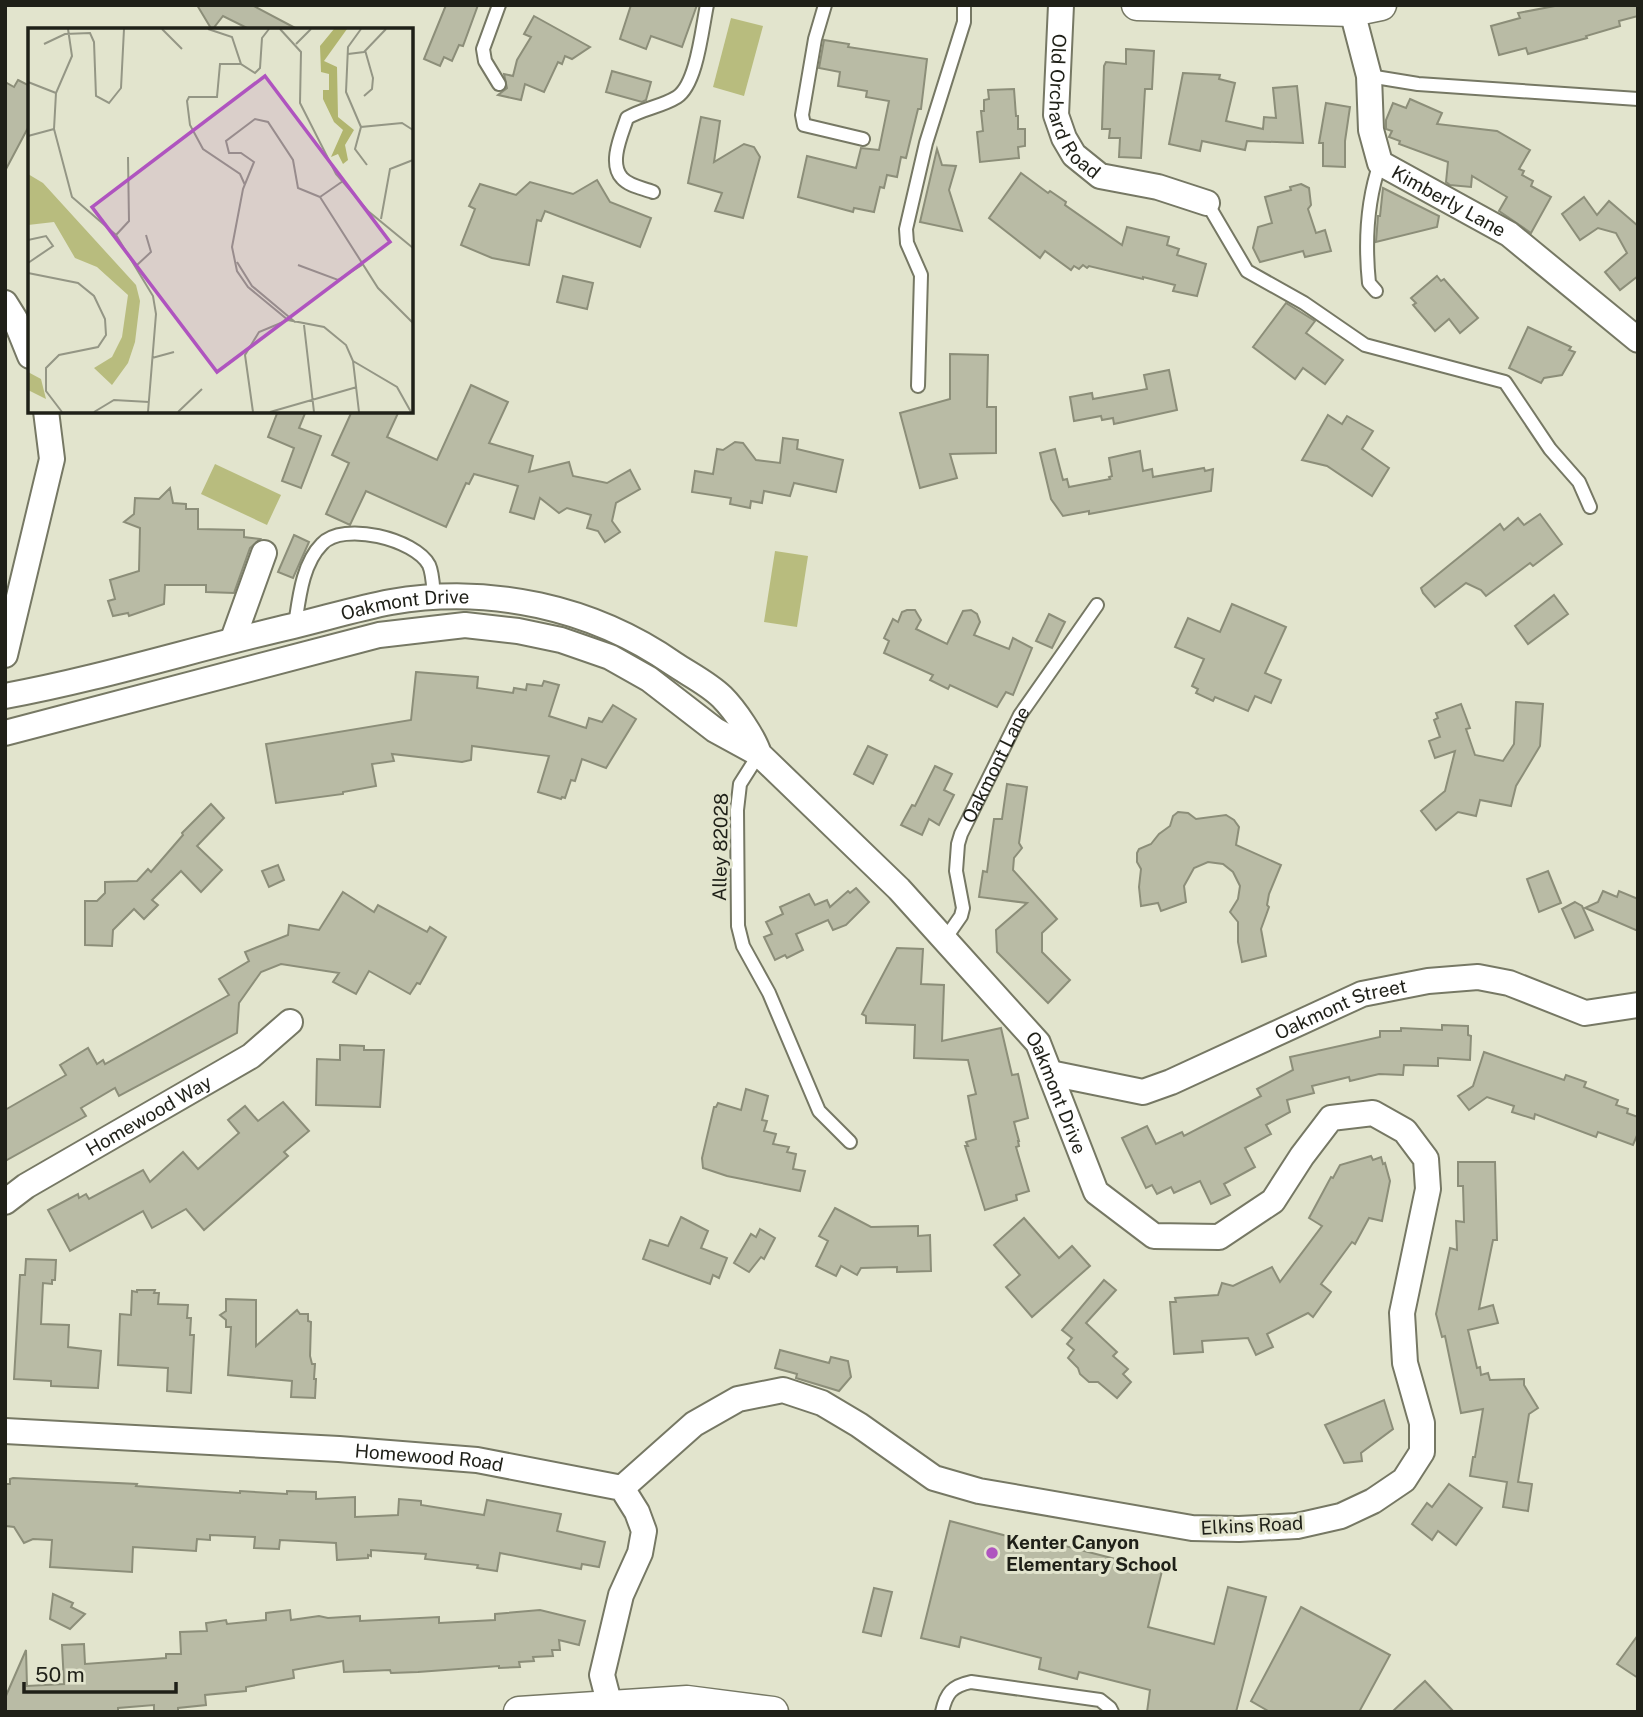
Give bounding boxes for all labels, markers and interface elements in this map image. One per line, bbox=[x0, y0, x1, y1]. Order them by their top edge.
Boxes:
inset map bbox=[28, 28, 413, 413]
street label: Old Orchard Road bbox=[1044, 33, 1105, 183]
street label: Kimberly Lane bbox=[1388, 161, 1510, 241]
street label: Oakmont Drive bbox=[338, 585, 470, 624]
street label: Oakmont Lane bbox=[957, 702, 1034, 827]
street label: Alley 82028 bbox=[708, 793, 732, 901]
street label: Oakmont Street bbox=[1271, 974, 1408, 1044]
street label: Oakmont Drive bbox=[1022, 1027, 1091, 1157]
street label: Homewood Way bbox=[82, 1070, 215, 1160]
street label: Homewood Road bbox=[354, 1439, 505, 1476]
street label: Elkins Road bbox=[1200, 1511, 1304, 1539]
place label: Kenter Canyon Elementary School bbox=[1006, 1531, 1178, 1575]
marker: Kenter Canyon Elementary School bbox=[984, 1545, 1000, 1561]
scale bar bbox=[24, 1650, 177, 1694]
text: 50 m bbox=[35, 1662, 85, 1687]

